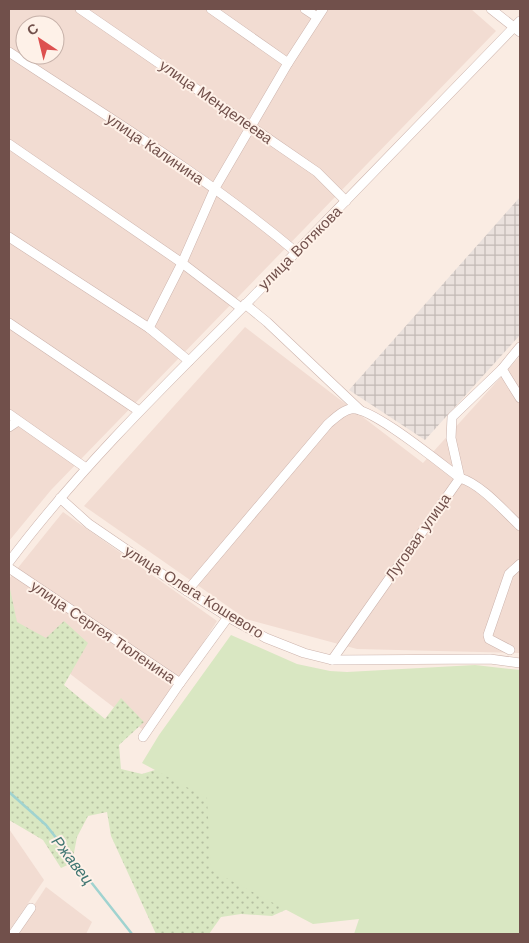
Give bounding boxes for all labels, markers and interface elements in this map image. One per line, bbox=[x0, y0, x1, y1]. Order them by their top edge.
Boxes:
north arrow bbox=[15, 15, 65, 65]
text: С bbox=[24, 20, 41, 39]
street label: улица Менделеева bbox=[156, 56, 277, 148]
street label: улица Калинина bbox=[103, 110, 208, 189]
street label: улица Вотякова bbox=[255, 202, 346, 293]
street label: Луговая улица bbox=[381, 490, 455, 584]
street label: улица Олега Кошевого bbox=[121, 542, 267, 642]
street label: улица Сергея Тюленина bbox=[27, 577, 179, 687]
water label: Ржавец bbox=[48, 832, 98, 888]

